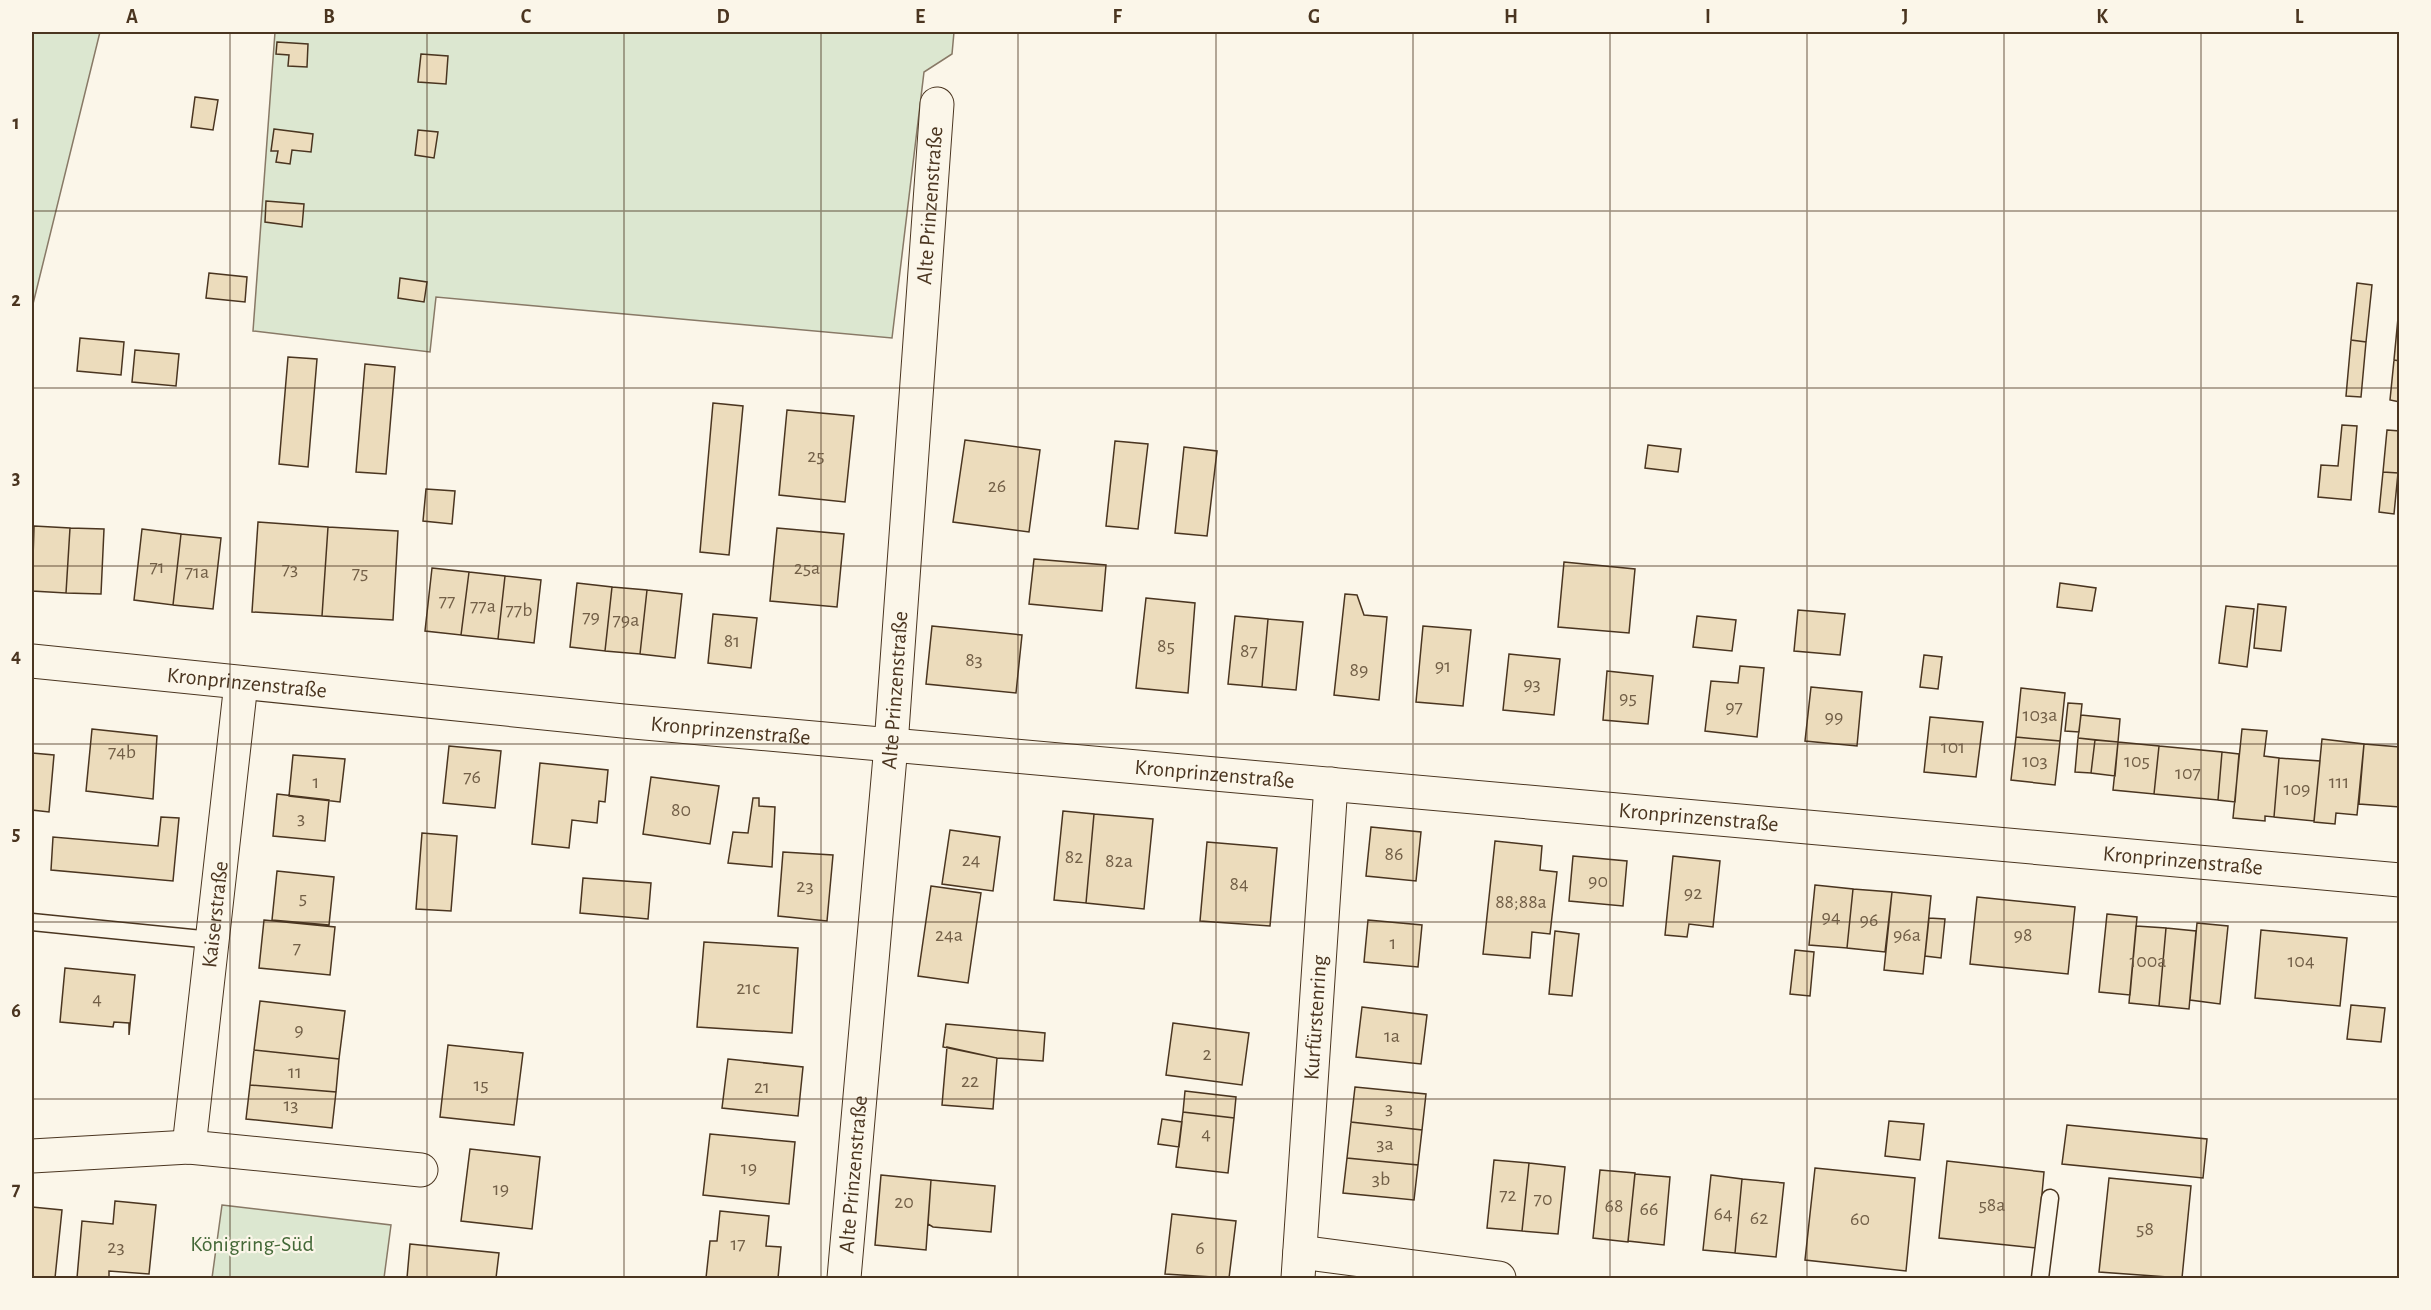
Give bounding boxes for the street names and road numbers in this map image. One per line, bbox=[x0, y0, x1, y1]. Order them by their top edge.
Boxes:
street label: Alte Prinzenstraße bbox=[913, 126, 946, 285]
street label: Alte Prinzenstraße bbox=[878, 610, 912, 770]
street label: Kronprinzenstraße bbox=[166, 664, 328, 702]
street label: Kronprinzenstraße bbox=[650, 713, 811, 749]
street label: Kronprinzenstraße bbox=[1134, 756, 1296, 792]
street label: Kronprinzenstraße bbox=[1618, 799, 1780, 835]
street label: Kronprinzenstraße bbox=[2102, 842, 2264, 879]
street label: Kaiserstraße bbox=[198, 860, 232, 969]
street label: Kurfürstenring bbox=[1300, 954, 1331, 1081]
street label: Alte Prinzenstraße bbox=[835, 1094, 871, 1254]

